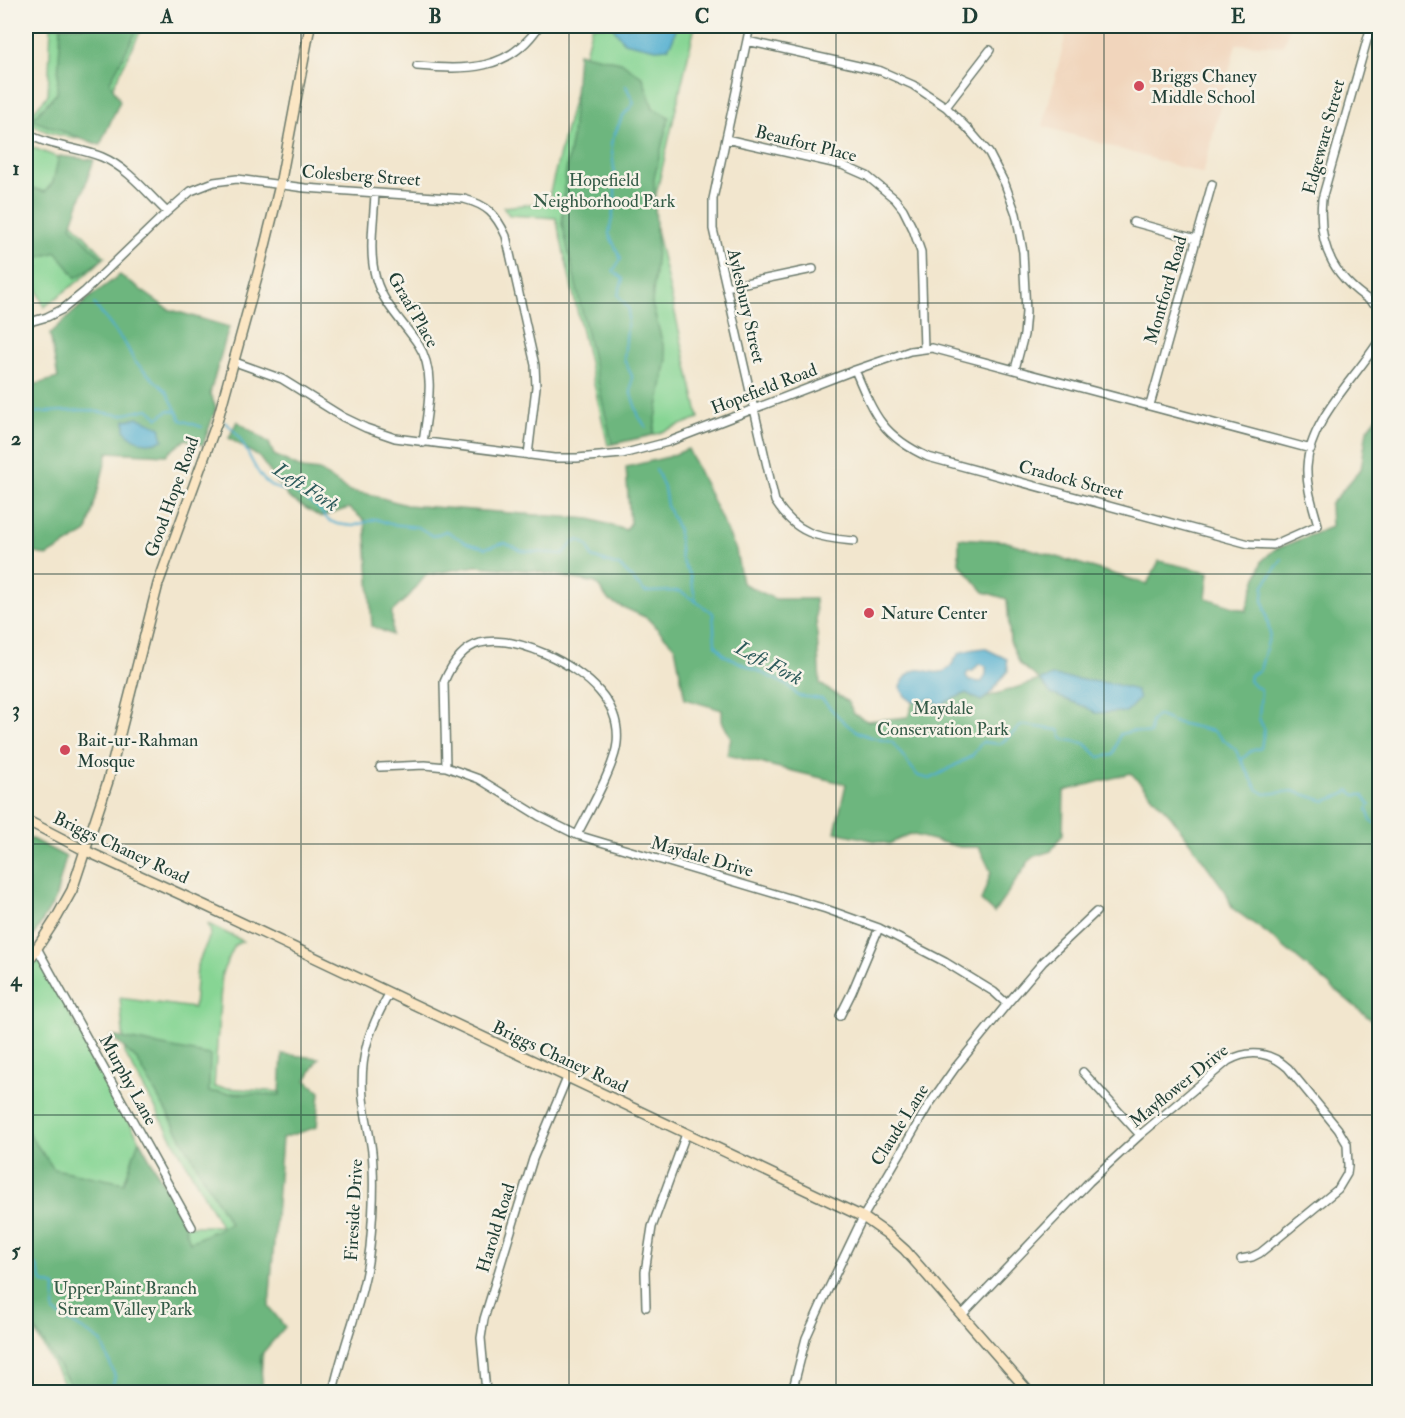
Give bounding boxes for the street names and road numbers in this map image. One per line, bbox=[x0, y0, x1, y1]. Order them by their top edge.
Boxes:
street label: Edgeware Street bbox=[1298, 77, 1350, 197]
street label: Beaufort Place bbox=[753, 120, 860, 168]
street label: Colesberg Street bbox=[301, 160, 421, 192]
street label: Montford Road bbox=[1140, 233, 1193, 347]
street label: Aylesbury Street bbox=[721, 245, 770, 366]
street label: Graaf Place bbox=[382, 268, 444, 352]
street label: Hopefield Road bbox=[708, 358, 821, 420]
street label: Good Hope Road bbox=[140, 434, 204, 560]
street label: Cradock Street bbox=[1016, 455, 1126, 505]
street label: Briggs Chaney Road bbox=[50, 807, 193, 890]
street label: Maydale Drive bbox=[648, 831, 756, 883]
street label: Briggs Chaney Road bbox=[489, 1016, 632, 1099]
street label: Murphy Lane bbox=[94, 1031, 163, 1130]
street label: Mayflower Drive bbox=[1125, 1039, 1233, 1133]
street label: Claude Lane bbox=[866, 1080, 934, 1170]
street label: Fireside Drive bbox=[340, 1158, 368, 1262]
street label: Harold Road bbox=[472, 1180, 521, 1275]

